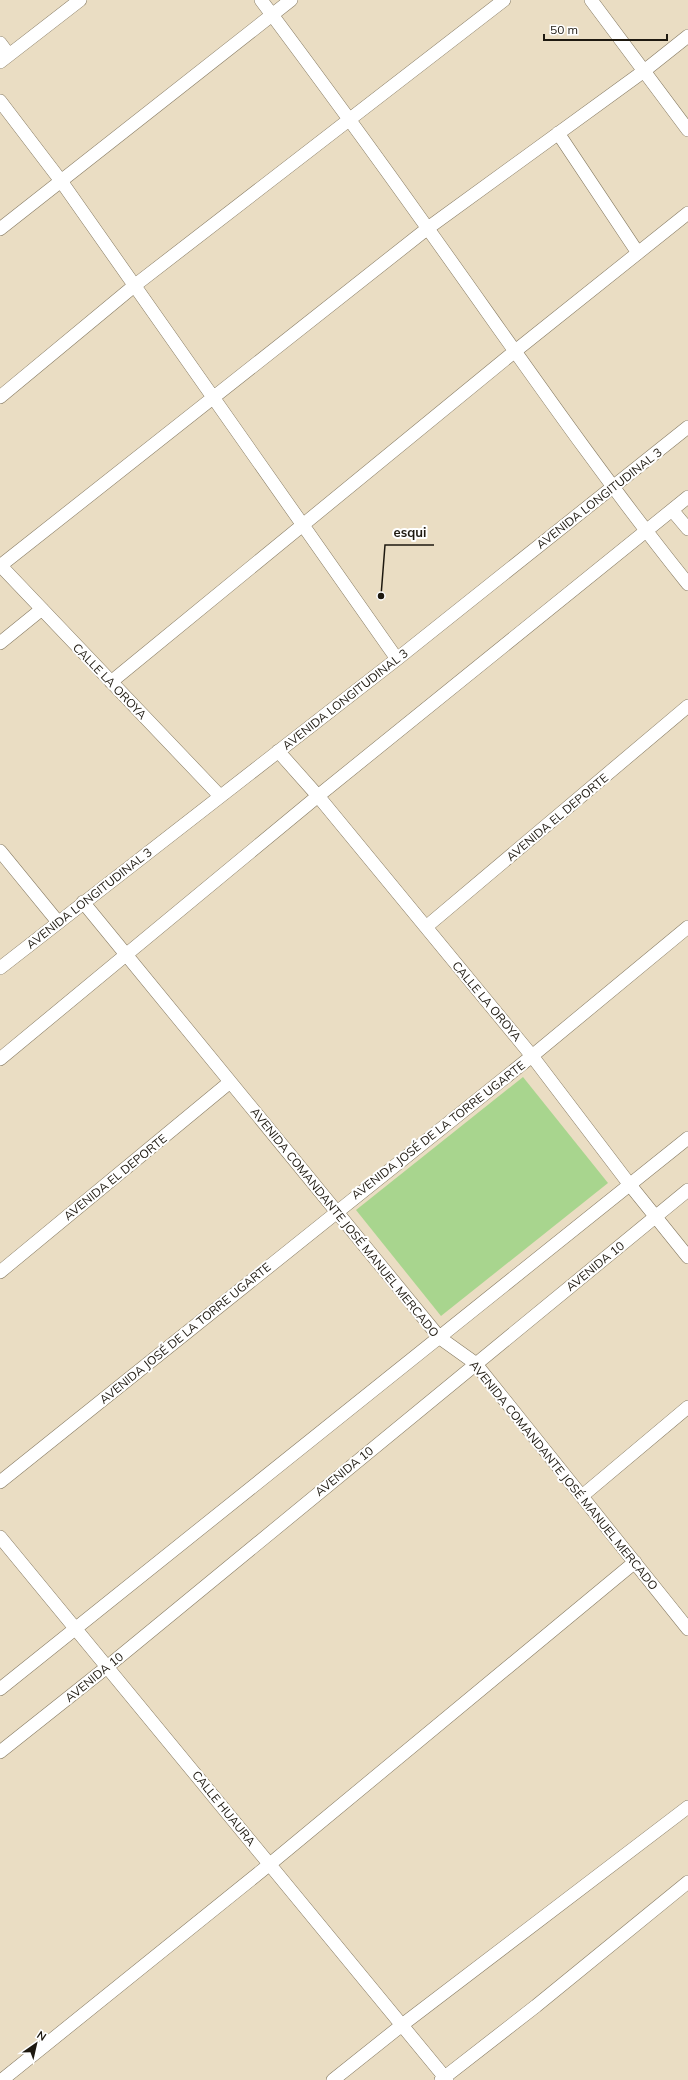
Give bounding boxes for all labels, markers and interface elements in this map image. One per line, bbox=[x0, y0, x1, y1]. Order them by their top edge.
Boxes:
scale bar bbox=[544, 16, 667, 42]
text: 50 m bbox=[550, 22, 578, 37]
street label: AVENIDA LONGITUDINAL 3 bbox=[533, 444, 665, 552]
callout: esqui bbox=[385, 520, 434, 545]
text: esqui bbox=[394, 524, 426, 540]
street label: CALLE LA OROYA bbox=[70, 640, 150, 722]
street label: AVENIDA LONGITUDINAL 3 bbox=[279, 645, 411, 753]
street label: AVENIDA EL DEPORTE bbox=[503, 770, 611, 864]
street label: AVENIDA LONGITUDINAL 3 bbox=[23, 844, 155, 952]
street label: CALLE LA OROYA bbox=[449, 958, 525, 1044]
street label: AVENIDA JOSÉ DE LA TORRE UGARTE bbox=[348, 1058, 528, 1202]
street label: AVENIDA COMANDANTE JOSÉ MANUEL MERCADO bbox=[248, 1104, 442, 1340]
street label: AVENIDA EL DEPORTE bbox=[60, 1131, 170, 1223]
street label: AVENIDA 10 bbox=[563, 1238, 627, 1294]
street label: AVENIDA JOSÉ DE LA TORRE UGARTE bbox=[96, 1259, 274, 1407]
street label: AVENIDA COMANDANTE JOSÉ MANUEL MERCADO bbox=[467, 1357, 661, 1593]
street label: AVENIDA 10 bbox=[312, 1443, 376, 1499]
street label: AVENIDA 10 bbox=[62, 1649, 126, 1705]
street label: CALLE HUAURA bbox=[189, 1767, 259, 1849]
north arrow bbox=[16, 2024, 56, 2064]
text: N bbox=[34, 2028, 49, 2044]

